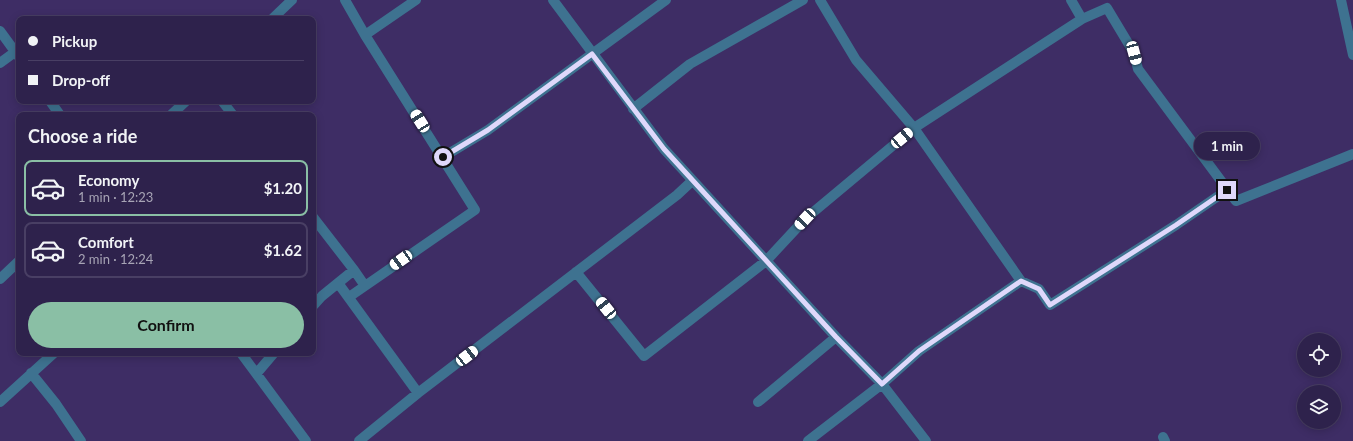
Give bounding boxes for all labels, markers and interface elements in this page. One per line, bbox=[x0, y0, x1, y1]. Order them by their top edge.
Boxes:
text: Pickup bbox=[52, 32, 97, 50]
car bbox=[1125, 40, 1143, 66]
text: Drop-off bbox=[52, 71, 110, 89]
car bbox=[409, 108, 431, 134]
text: Choose a ride bbox=[28, 125, 137, 147]
car bbox=[889, 126, 915, 150]
callout: 1 min bbox=[1194, 132, 1260, 160]
text: 1 min bbox=[1211, 138, 1243, 154]
route start bbox=[434, 148, 452, 166]
icon: car bbox=[30, 170, 66, 206]
text: Economy bbox=[78, 171, 139, 189]
text: $1.20 bbox=[264, 179, 302, 197]
route end bbox=[1218, 181, 1236, 199]
text: 1 min · 12:23 bbox=[78, 189, 153, 205]
car bbox=[792, 206, 818, 232]
icon: car bbox=[30, 232, 66, 268]
text: Comfort bbox=[78, 233, 134, 251]
text: $1.62 bbox=[264, 241, 302, 259]
car bbox=[388, 248, 414, 272]
text: 2 min · 12:24 bbox=[78, 251, 153, 267]
car bbox=[594, 295, 618, 321]
button: Confirm bbox=[28, 302, 304, 348]
map controls bbox=[1297, 333, 1341, 429]
button: locate bbox=[1297, 333, 1341, 377]
car bbox=[454, 344, 480, 368]
button: layers bbox=[1297, 385, 1341, 429]

